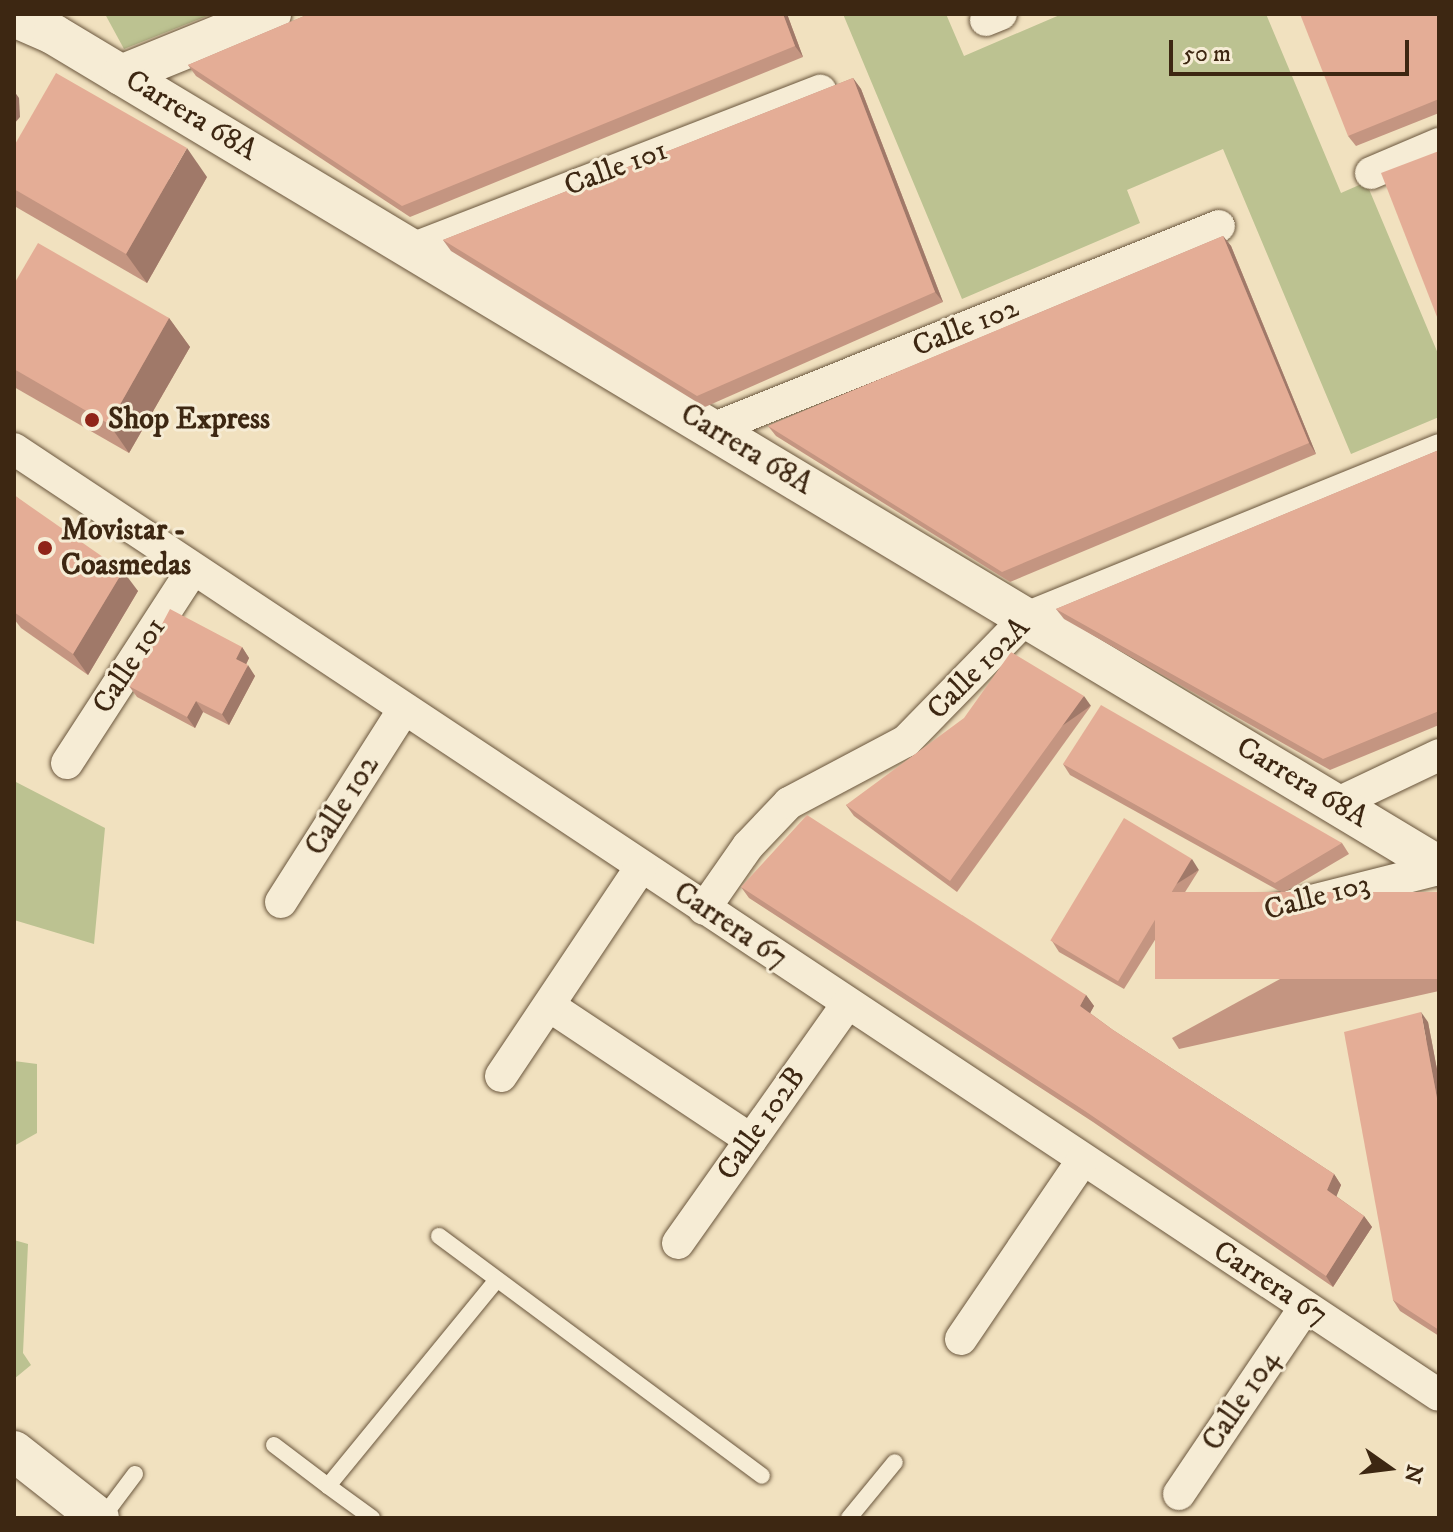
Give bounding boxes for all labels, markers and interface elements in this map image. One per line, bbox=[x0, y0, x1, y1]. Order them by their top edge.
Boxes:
scale bar bbox=[1173, 24, 1413, 74]
text: 50 m bbox=[1183, 39, 1231, 69]
street label: Carrera 68A bbox=[119, 63, 263, 169]
street label: Calle 101 bbox=[559, 133, 673, 205]
street label: Calle 102 bbox=[908, 290, 1024, 366]
street label: Carrera 68A bbox=[674, 397, 818, 503]
place label: Shop Express bbox=[108, 402, 270, 438]
marker: Shop Express bbox=[83, 411, 101, 429]
place label: Movistar - Coasmedas bbox=[61, 513, 191, 584]
marker: Movistar - Coasmedas bbox=[36, 539, 54, 557]
street label: Calle 102A bbox=[920, 610, 1038, 728]
street label: Calle 101 bbox=[86, 611, 174, 721]
street label: Carrera 68A bbox=[1230, 730, 1374, 836]
street label: Calle 102 bbox=[298, 749, 388, 863]
street label: Calle 103 bbox=[1260, 867, 1374, 929]
street label: Carrera 67 bbox=[666, 875, 794, 977]
street label: Calle 102B bbox=[710, 1060, 814, 1188]
street label: Carrera 67 bbox=[1206, 1234, 1334, 1334]
street label: Calle 104 bbox=[1195, 1344, 1289, 1458]
north arrow bbox=[1349, 1428, 1429, 1508]
text: N bbox=[1397, 1462, 1428, 1486]

